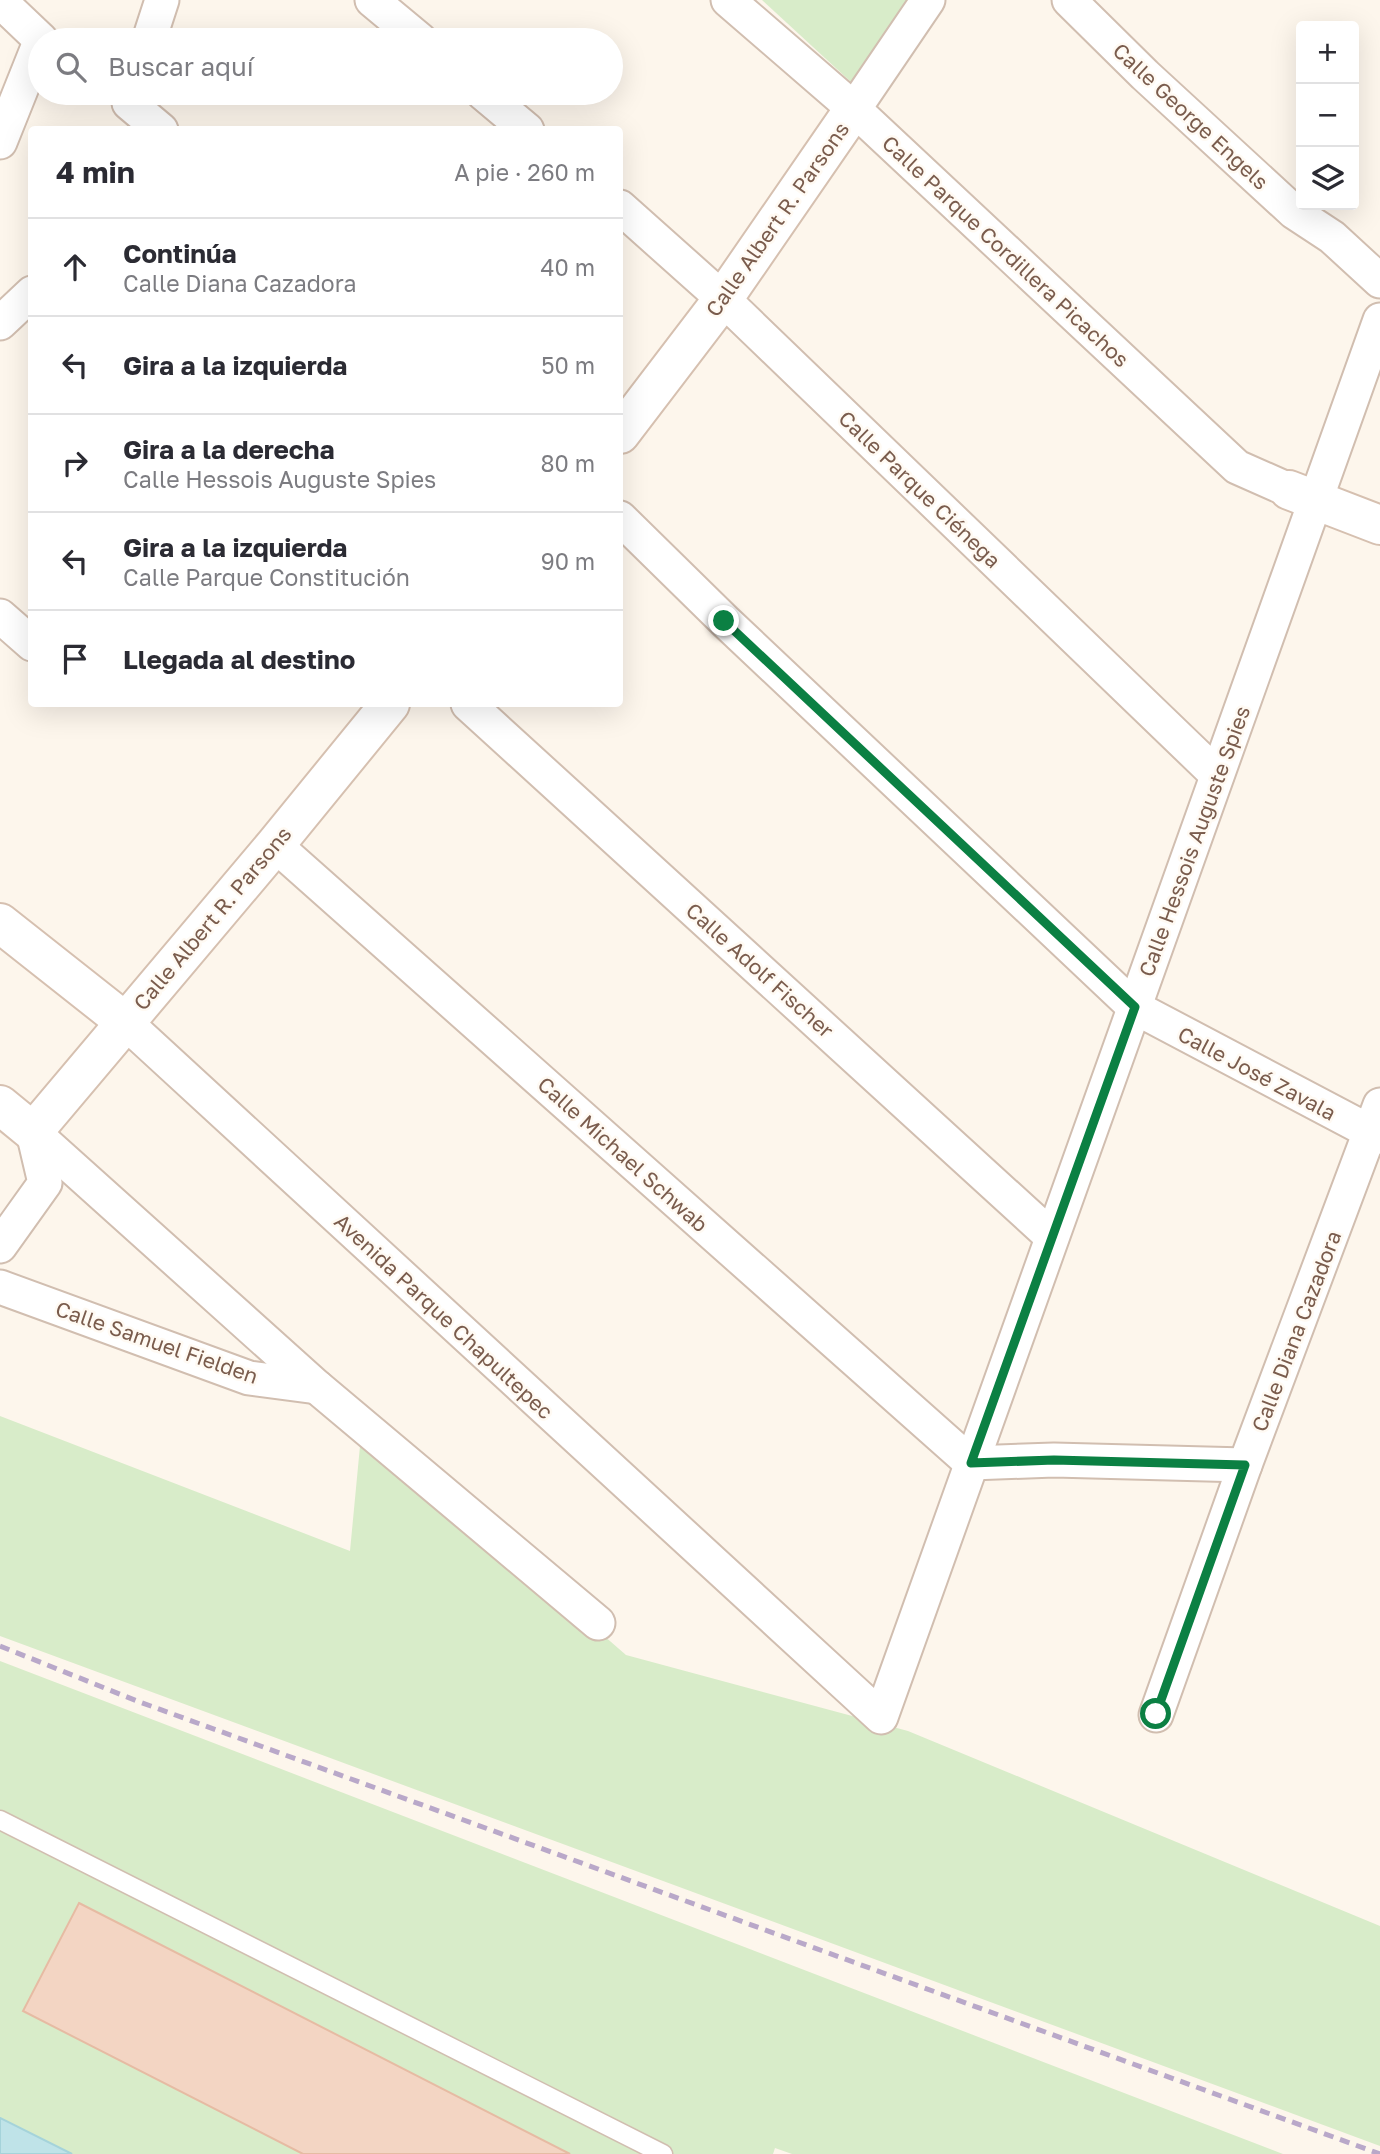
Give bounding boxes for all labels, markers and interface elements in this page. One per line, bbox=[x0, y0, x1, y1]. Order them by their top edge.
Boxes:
map controls bbox=[1296, 21, 1359, 210]
button: + bbox=[1296, 21, 1359, 84]
search box bbox=[28, 28, 623, 105]
street label: Calle George Engels bbox=[1108, 37, 1274, 195]
icon: search bbox=[52, 48, 90, 86]
text: Buscar aquí bbox=[108, 51, 254, 82]
button: − bbox=[1296, 84, 1359, 147]
street label: Calle Albert R. Parsons bbox=[700, 117, 854, 321]
street label: Calle Parque Cordillera Picachos bbox=[877, 130, 1135, 372]
button: layers bbox=[1296, 147, 1359, 210]
text: 4 min bbox=[56, 154, 135, 190]
text: A pie · 260 m bbox=[454, 158, 595, 186]
text: Continúa bbox=[123, 238, 237, 269]
icon: ahead bbox=[56, 248, 94, 286]
text: 40 m bbox=[541, 253, 595, 281]
text: Calle Diana Cazadora bbox=[123, 269, 356, 297]
icon: left bbox=[56, 346, 94, 384]
text: Gira a la izquierda bbox=[123, 350, 347, 381]
text: 50 m bbox=[541, 351, 595, 379]
street label: Calle Parque Ciénega bbox=[834, 405, 1006, 573]
text: Gira a la derecha bbox=[123, 434, 335, 465]
icon: right bbox=[56, 444, 94, 482]
text: 80 m bbox=[541, 449, 595, 477]
text: Calle Hessois Auguste Spies bbox=[123, 465, 436, 493]
text: Gira a la izquierda bbox=[123, 532, 347, 563]
icon: left bbox=[56, 542, 94, 580]
text: 90 m bbox=[541, 547, 595, 575]
text: Calle Parque Constitución bbox=[123, 563, 410, 591]
route end bbox=[708, 605, 739, 636]
icon: arrive bbox=[56, 640, 94, 678]
text: Llegada al destino bbox=[123, 644, 355, 675]
street label: Calle Hessois Auguste Spies bbox=[1133, 702, 1255, 980]
street label: Calle Albert R. Parsons bbox=[128, 821, 296, 1015]
street label: Calle Adolf Fischer bbox=[681, 897, 839, 1043]
street label: Calle José Zavala bbox=[1174, 1020, 1340, 1126]
street label: Calle Michael Schwab bbox=[533, 1071, 713, 1237]
street label: Avenida Parque Chapultepec bbox=[329, 1208, 559, 1424]
street label: Calle Diana Cazadora bbox=[1246, 1227, 1346, 1435]
street label: Calle Samuel Fielden bbox=[52, 1295, 262, 1389]
route start bbox=[1140, 1698, 1171, 1729]

